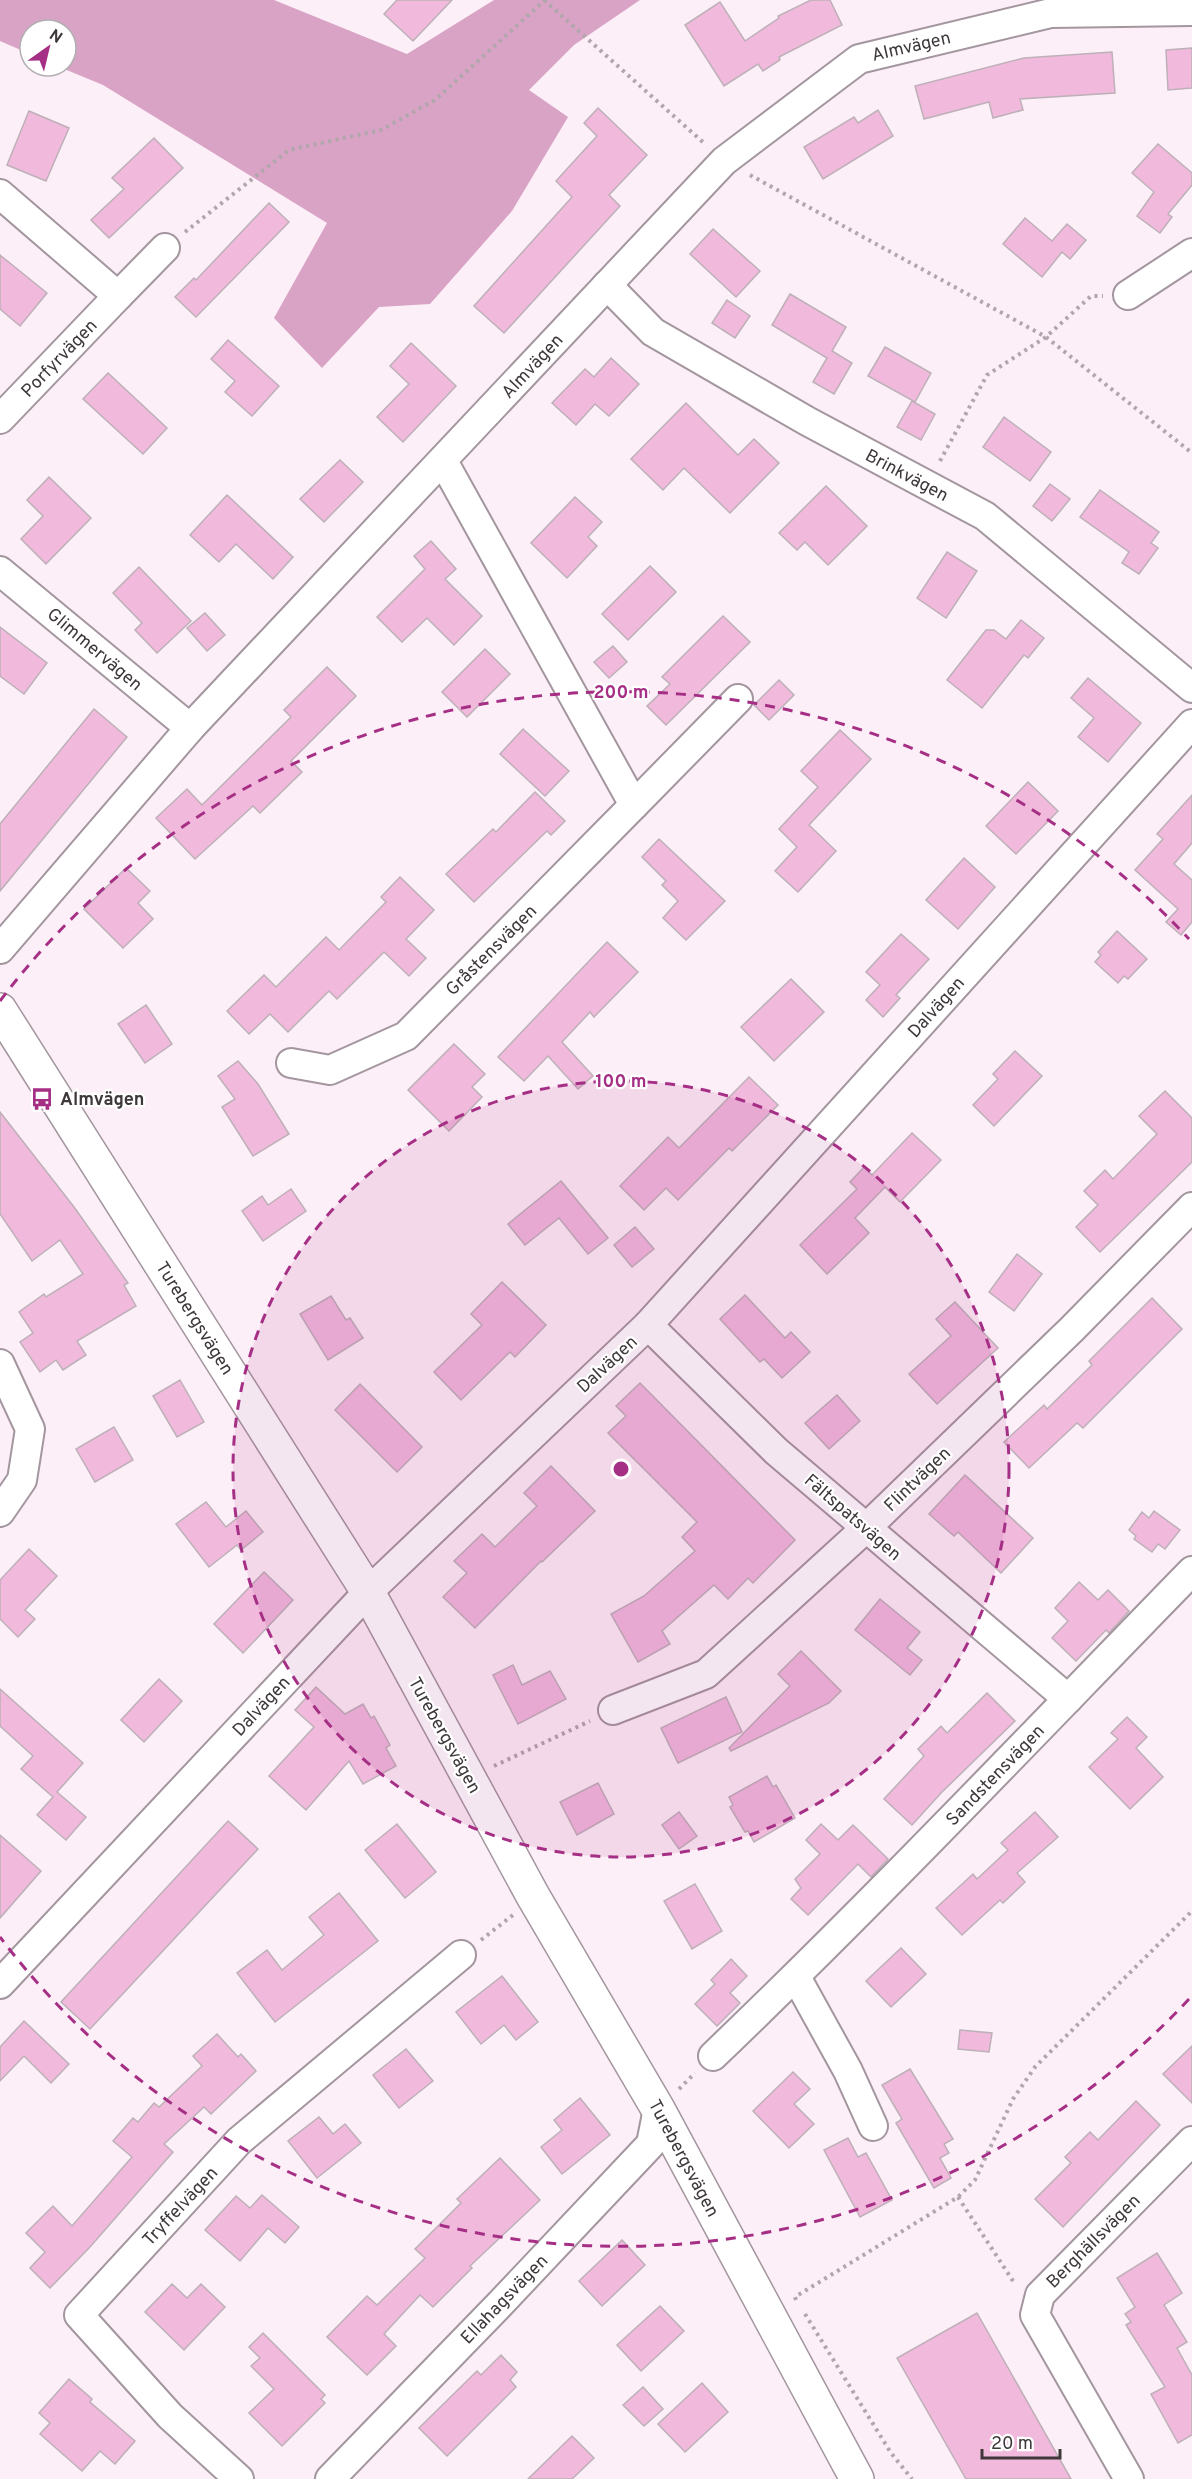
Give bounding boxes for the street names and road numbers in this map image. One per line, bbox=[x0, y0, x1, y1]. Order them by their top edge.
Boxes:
street label: Almvägen bbox=[870, 27, 953, 68]
street label: Porfyrvägen bbox=[17, 315, 103, 403]
street label: Almvägen bbox=[497, 330, 569, 404]
street label: Brinkvägen bbox=[861, 445, 952, 508]
street label: Glimmervägen bbox=[41, 603, 147, 697]
street label: Gråstensvägen bbox=[442, 901, 543, 1002]
street label: Dalvägen bbox=[904, 973, 971, 1043]
street label: Turebergsvägen bbox=[150, 1258, 238, 1380]
street label: Dalvägen bbox=[573, 1331, 643, 1399]
street label: Flintvägen bbox=[880, 1443, 956, 1518]
street label: Fältspatsvägen bbox=[799, 1470, 905, 1567]
street label: Dalvägen bbox=[228, 1672, 296, 1742]
street label: Turebergsvägen bbox=[402, 1673, 485, 1798]
street label: Sandstensvägen bbox=[942, 1720, 1050, 1832]
street label: Turebergsvägen bbox=[642, 2096, 723, 2221]
street label: Tryffelvägen bbox=[138, 2162, 224, 2252]
street label: Berghällsvägen bbox=[1042, 2190, 1146, 2294]
street label: Ellahagsvägen bbox=[456, 2250, 554, 2350]

